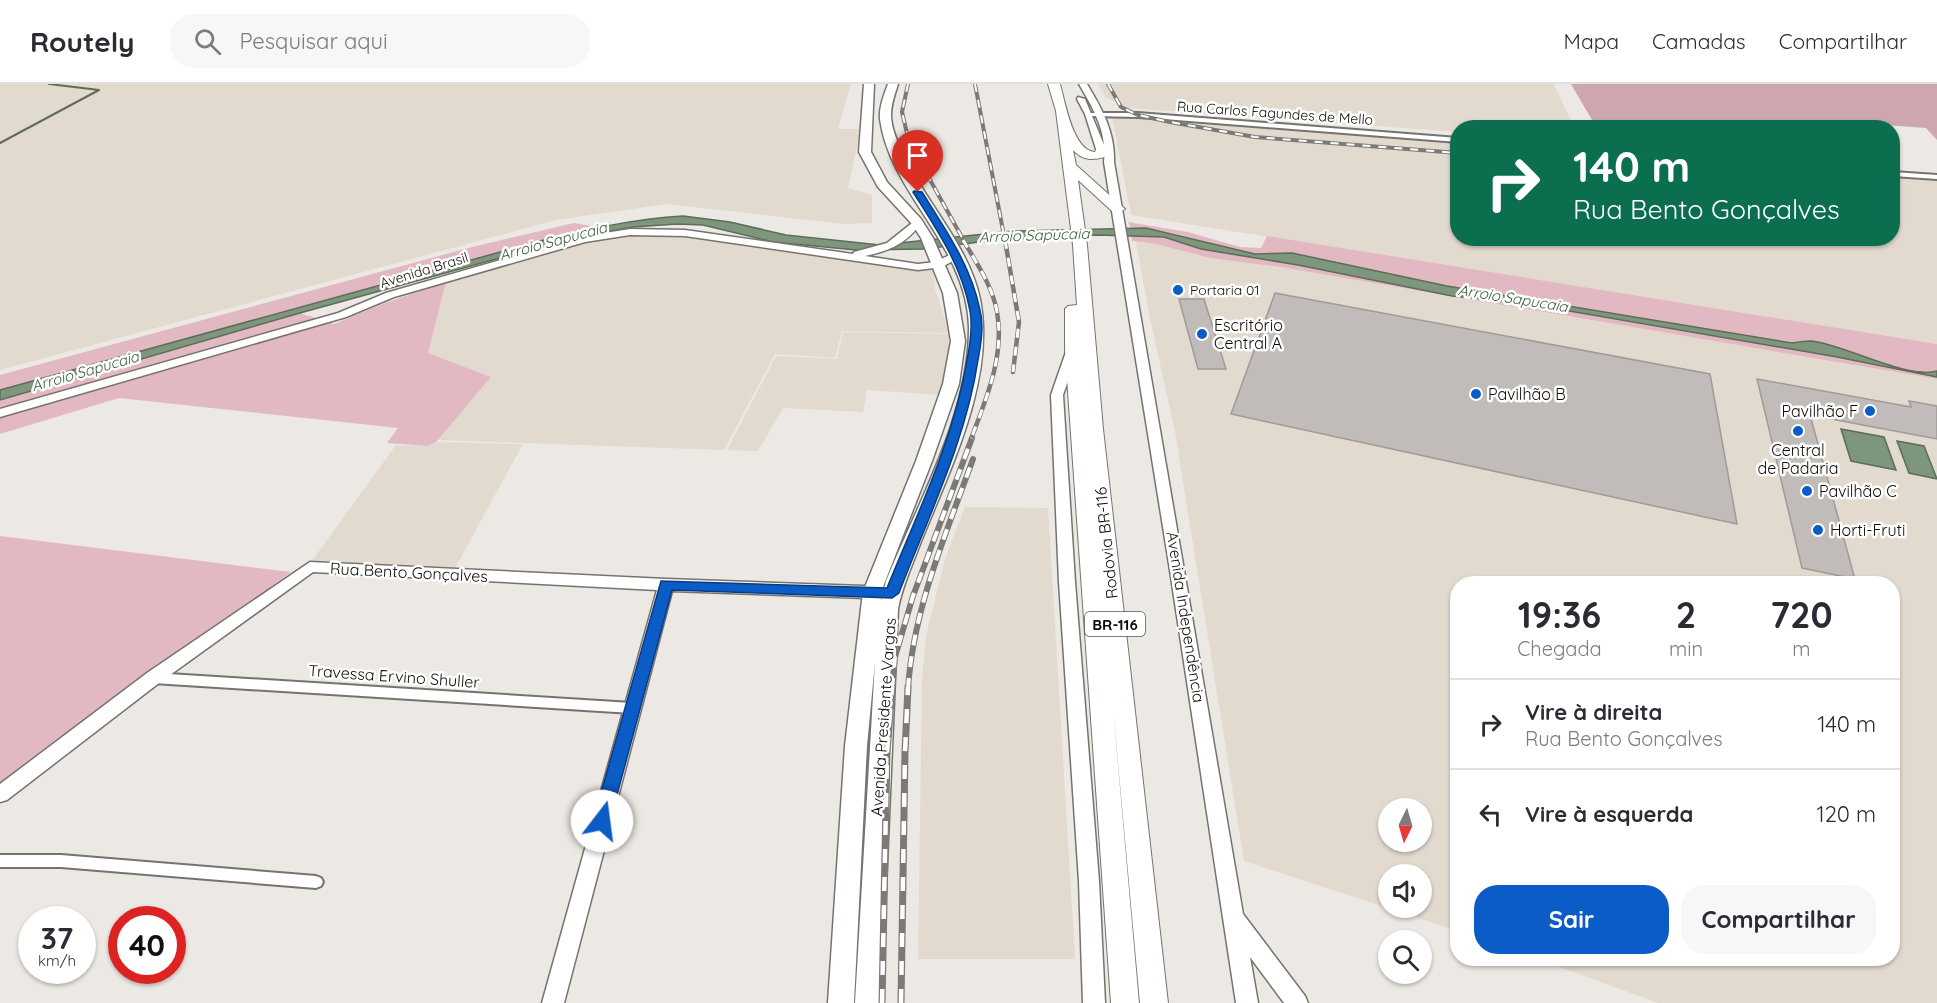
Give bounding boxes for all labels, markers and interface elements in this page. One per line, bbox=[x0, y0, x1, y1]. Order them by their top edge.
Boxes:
search box bbox=[170, 14, 590, 68]
text: Routely bbox=[30, 24, 134, 59]
icon: search bbox=[191, 25, 224, 58]
text: Pesquisar aqui bbox=[239, 27, 388, 55]
text: Mapa bbox=[1564, 28, 1619, 54]
text: Camadas bbox=[1652, 28, 1746, 54]
text: Compartilhar bbox=[1779, 28, 1907, 54]
street label: Rua Carlos Fagundes de Mello bbox=[1176, 97, 1374, 129]
pin bbox=[892, 130, 943, 192]
icon: arrive bbox=[901, 139, 934, 172]
text: 140 m bbox=[1573, 140, 1690, 193]
icon: right bbox=[1474, 144, 1552, 222]
text: Rua Bento Gonçalves bbox=[1573, 192, 1840, 226]
water label: Arroio Sapucaia bbox=[497, 217, 610, 264]
water label: Arroio Sapucaia bbox=[978, 224, 1091, 246]
street label: Avenida Brasil bbox=[378, 248, 470, 292]
water label: Arroio Sapucaia bbox=[1457, 280, 1570, 316]
place label: Portaria 01 bbox=[1190, 281, 1259, 299]
marker: Portaria 01 bbox=[1171, 283, 1185, 297]
place label: Escritório Central A bbox=[1214, 315, 1283, 353]
marker: Escritório Central A bbox=[1195, 327, 1209, 341]
water label: Arroio Sapucaia bbox=[29, 346, 142, 395]
place label: Pavilhão B bbox=[1488, 384, 1566, 404]
marker: Pavilhão B bbox=[1469, 387, 1483, 401]
place label: Pavilhão F bbox=[1782, 401, 1858, 421]
marker: Pavilhão F bbox=[1863, 404, 1877, 418]
marker: Central de Padaria bbox=[1791, 424, 1805, 438]
place label: Central de Padaria bbox=[1758, 440, 1838, 478]
place label: Pavilhão C bbox=[1819, 481, 1897, 501]
marker: Pavilhão C bbox=[1800, 484, 1814, 498]
street label: Rodovia BR-116 bbox=[1090, 486, 1122, 600]
place label: Horti-Fruti bbox=[1830, 520, 1905, 540]
marker: Horti-Fruti bbox=[1811, 523, 1825, 537]
street label: Avenida Independência bbox=[1163, 530, 1209, 704]
street label: Rua Bento Gonçalves bbox=[330, 558, 488, 586]
text: 19:36 bbox=[1518, 592, 1601, 637]
text: 2 bbox=[1676, 592, 1696, 637]
text: 720 bbox=[1770, 592, 1833, 637]
road number: BR-116 bbox=[1085, 612, 1145, 636]
street label: Avenida Presidente Vargas bbox=[866, 617, 900, 817]
text: Chegada bbox=[1517, 636, 1602, 661]
text: min bbox=[1669, 636, 1703, 661]
text: m bbox=[1792, 636, 1811, 661]
street label: Travessa Ervino Shuller bbox=[308, 660, 480, 692]
text: Vire à direita bbox=[1525, 698, 1662, 726]
icon: right bbox=[1474, 708, 1507, 741]
text: 140 m bbox=[1817, 710, 1876, 738]
text: Rua Bento Gonçalves bbox=[1525, 726, 1723, 751]
position arrow bbox=[570, 789, 634, 853]
north arrow bbox=[1378, 798, 1432, 852]
map controls bbox=[1378, 798, 1432, 984]
icon: left bbox=[1474, 798, 1507, 831]
text: Vire à esquerda bbox=[1525, 800, 1693, 828]
text: 120 m bbox=[1817, 800, 1876, 828]
button: sound bbox=[1378, 864, 1432, 918]
button: Sair bbox=[1474, 885, 1669, 954]
button: Compartilhar bbox=[1681, 885, 1876, 954]
speed limit sign: 40 bbox=[108, 906, 186, 984]
text: 37 bbox=[41, 919, 73, 957]
button: search bbox=[1378, 930, 1432, 984]
text: km/h bbox=[38, 951, 76, 970]

